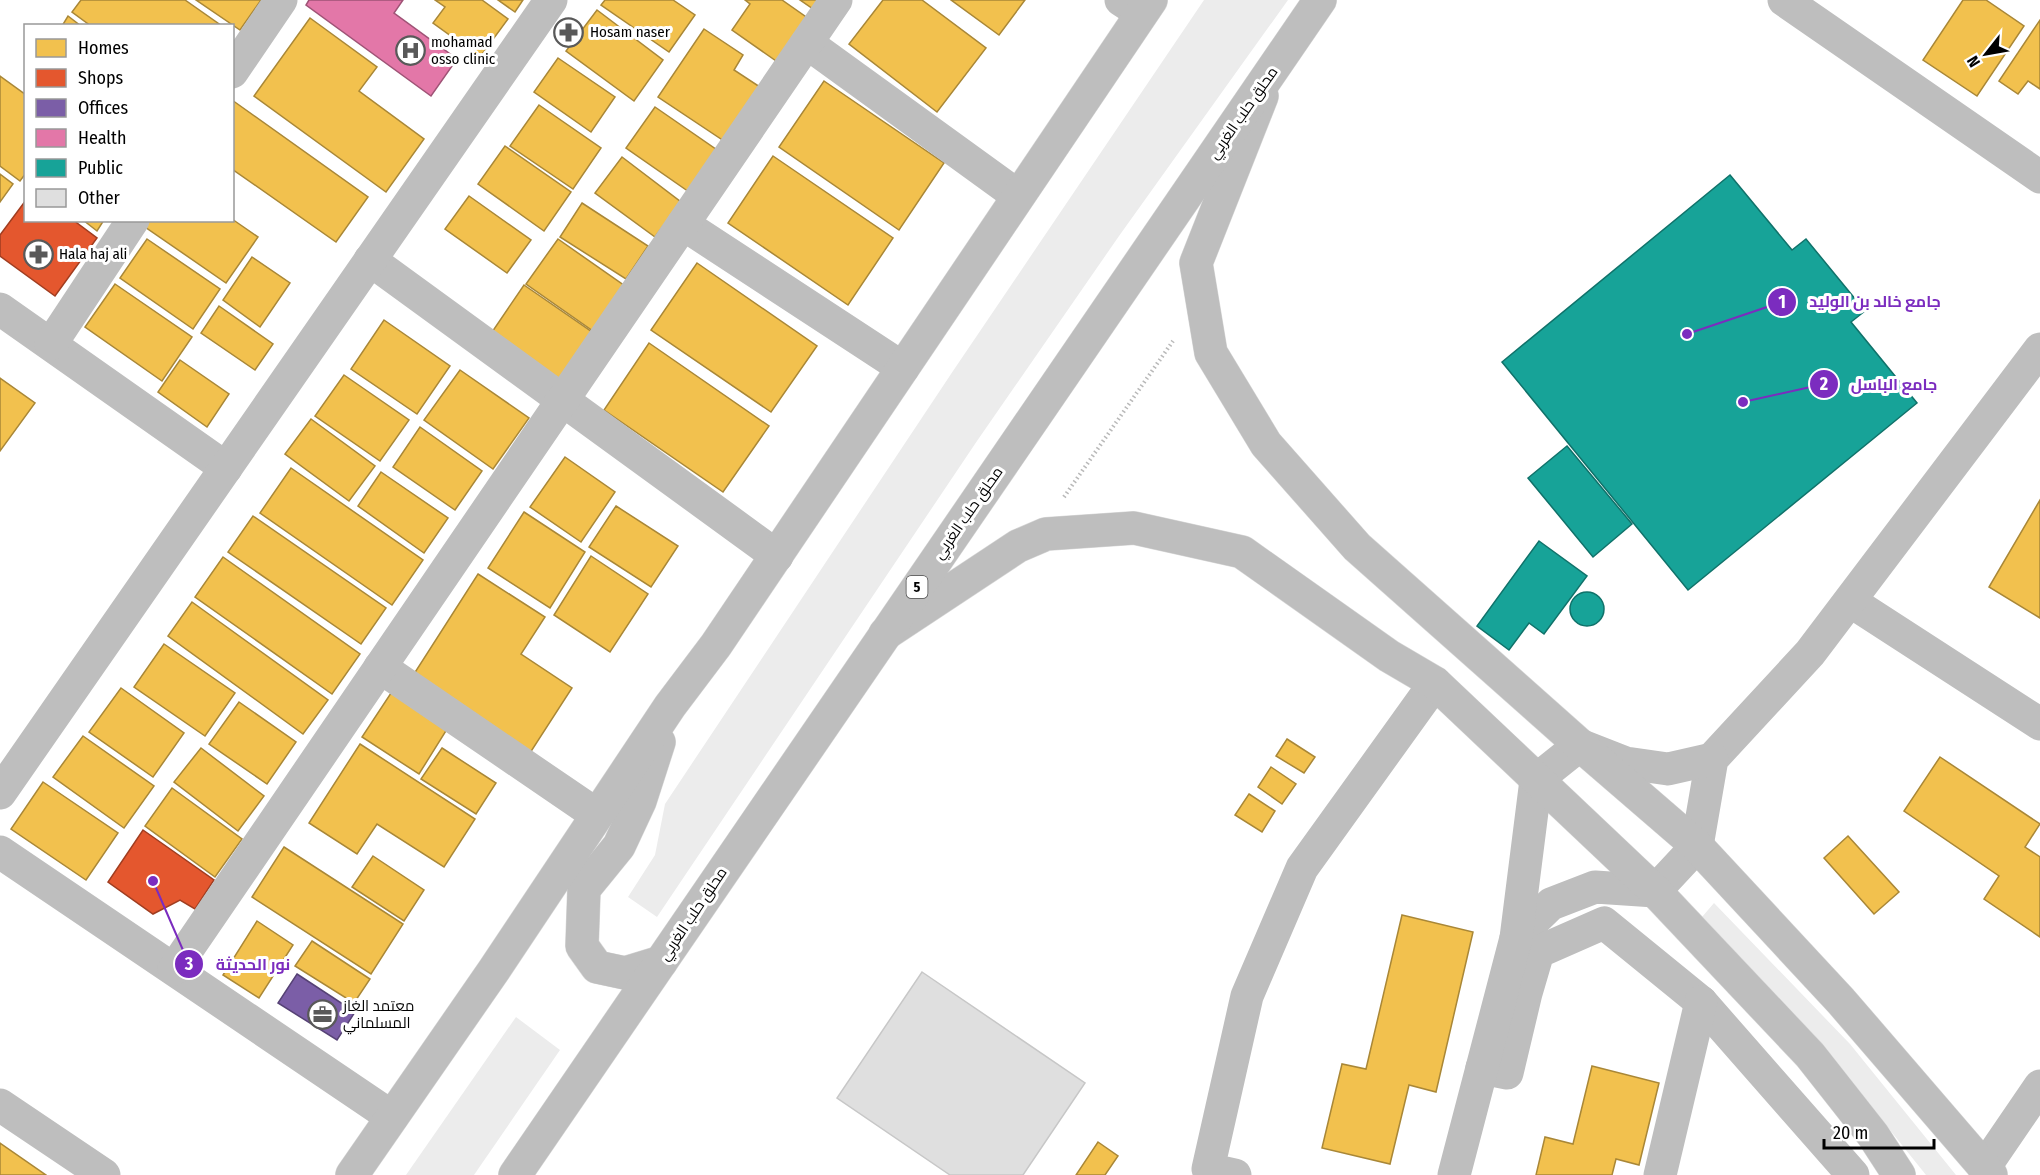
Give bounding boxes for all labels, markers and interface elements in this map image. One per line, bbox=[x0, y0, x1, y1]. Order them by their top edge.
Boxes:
pharmacy icon: Hosam naser bbox=[553, 16, 585, 48]
place label: Hosam naser bbox=[590, 23, 671, 41]
legend bbox=[24, 24, 234, 222]
north arrow bbox=[1956, 24, 2016, 84]
place label: mohamad osso clinic bbox=[431, 33, 496, 68]
hospital icon: mohamad osso clinic bbox=[394, 35, 426, 67]
text: Homes bbox=[78, 37, 129, 59]
text: N bbox=[1963, 52, 1984, 70]
street label: محلق حلب الغربي bbox=[1205, 63, 1284, 164]
text: Shops bbox=[78, 67, 123, 89]
text: Offices bbox=[78, 97, 128, 119]
text: Health bbox=[78, 127, 126, 149]
text: Public bbox=[78, 157, 123, 179]
text: Other bbox=[78, 187, 121, 209]
pharmacy icon: Hala haj ali bbox=[22, 238, 54, 270]
place label: Hala haj ali bbox=[59, 245, 127, 263]
callout: جامع خالد بن الوليد bbox=[1767, 285, 1953, 319]
text: 1 bbox=[1778, 291, 1786, 313]
text: جامع خالد بن الوليد bbox=[1809, 292, 1941, 312]
callout: جامع الباسل bbox=[1809, 367, 1949, 401]
text: 2 bbox=[1819, 373, 1828, 395]
text: جامع الباسل bbox=[1851, 375, 1937, 395]
street label: محلق حلب الغربي bbox=[930, 463, 1009, 564]
road number: 5 bbox=[906, 576, 928, 598]
street label: محلق حلب الغربي bbox=[655, 864, 733, 966]
callout: نور الحديثة bbox=[174, 947, 302, 981]
text: 3 bbox=[184, 953, 194, 975]
text: نور الحديثة bbox=[216, 955, 290, 974]
place label: معتمد الغاز المسلماني bbox=[342, 997, 414, 1035]
office icon: معتمد الغاز المسلماني bbox=[306, 999, 338, 1031]
scale bar bbox=[1824, 1112, 1934, 1150]
text: 20 m bbox=[1833, 1122, 1868, 1144]

